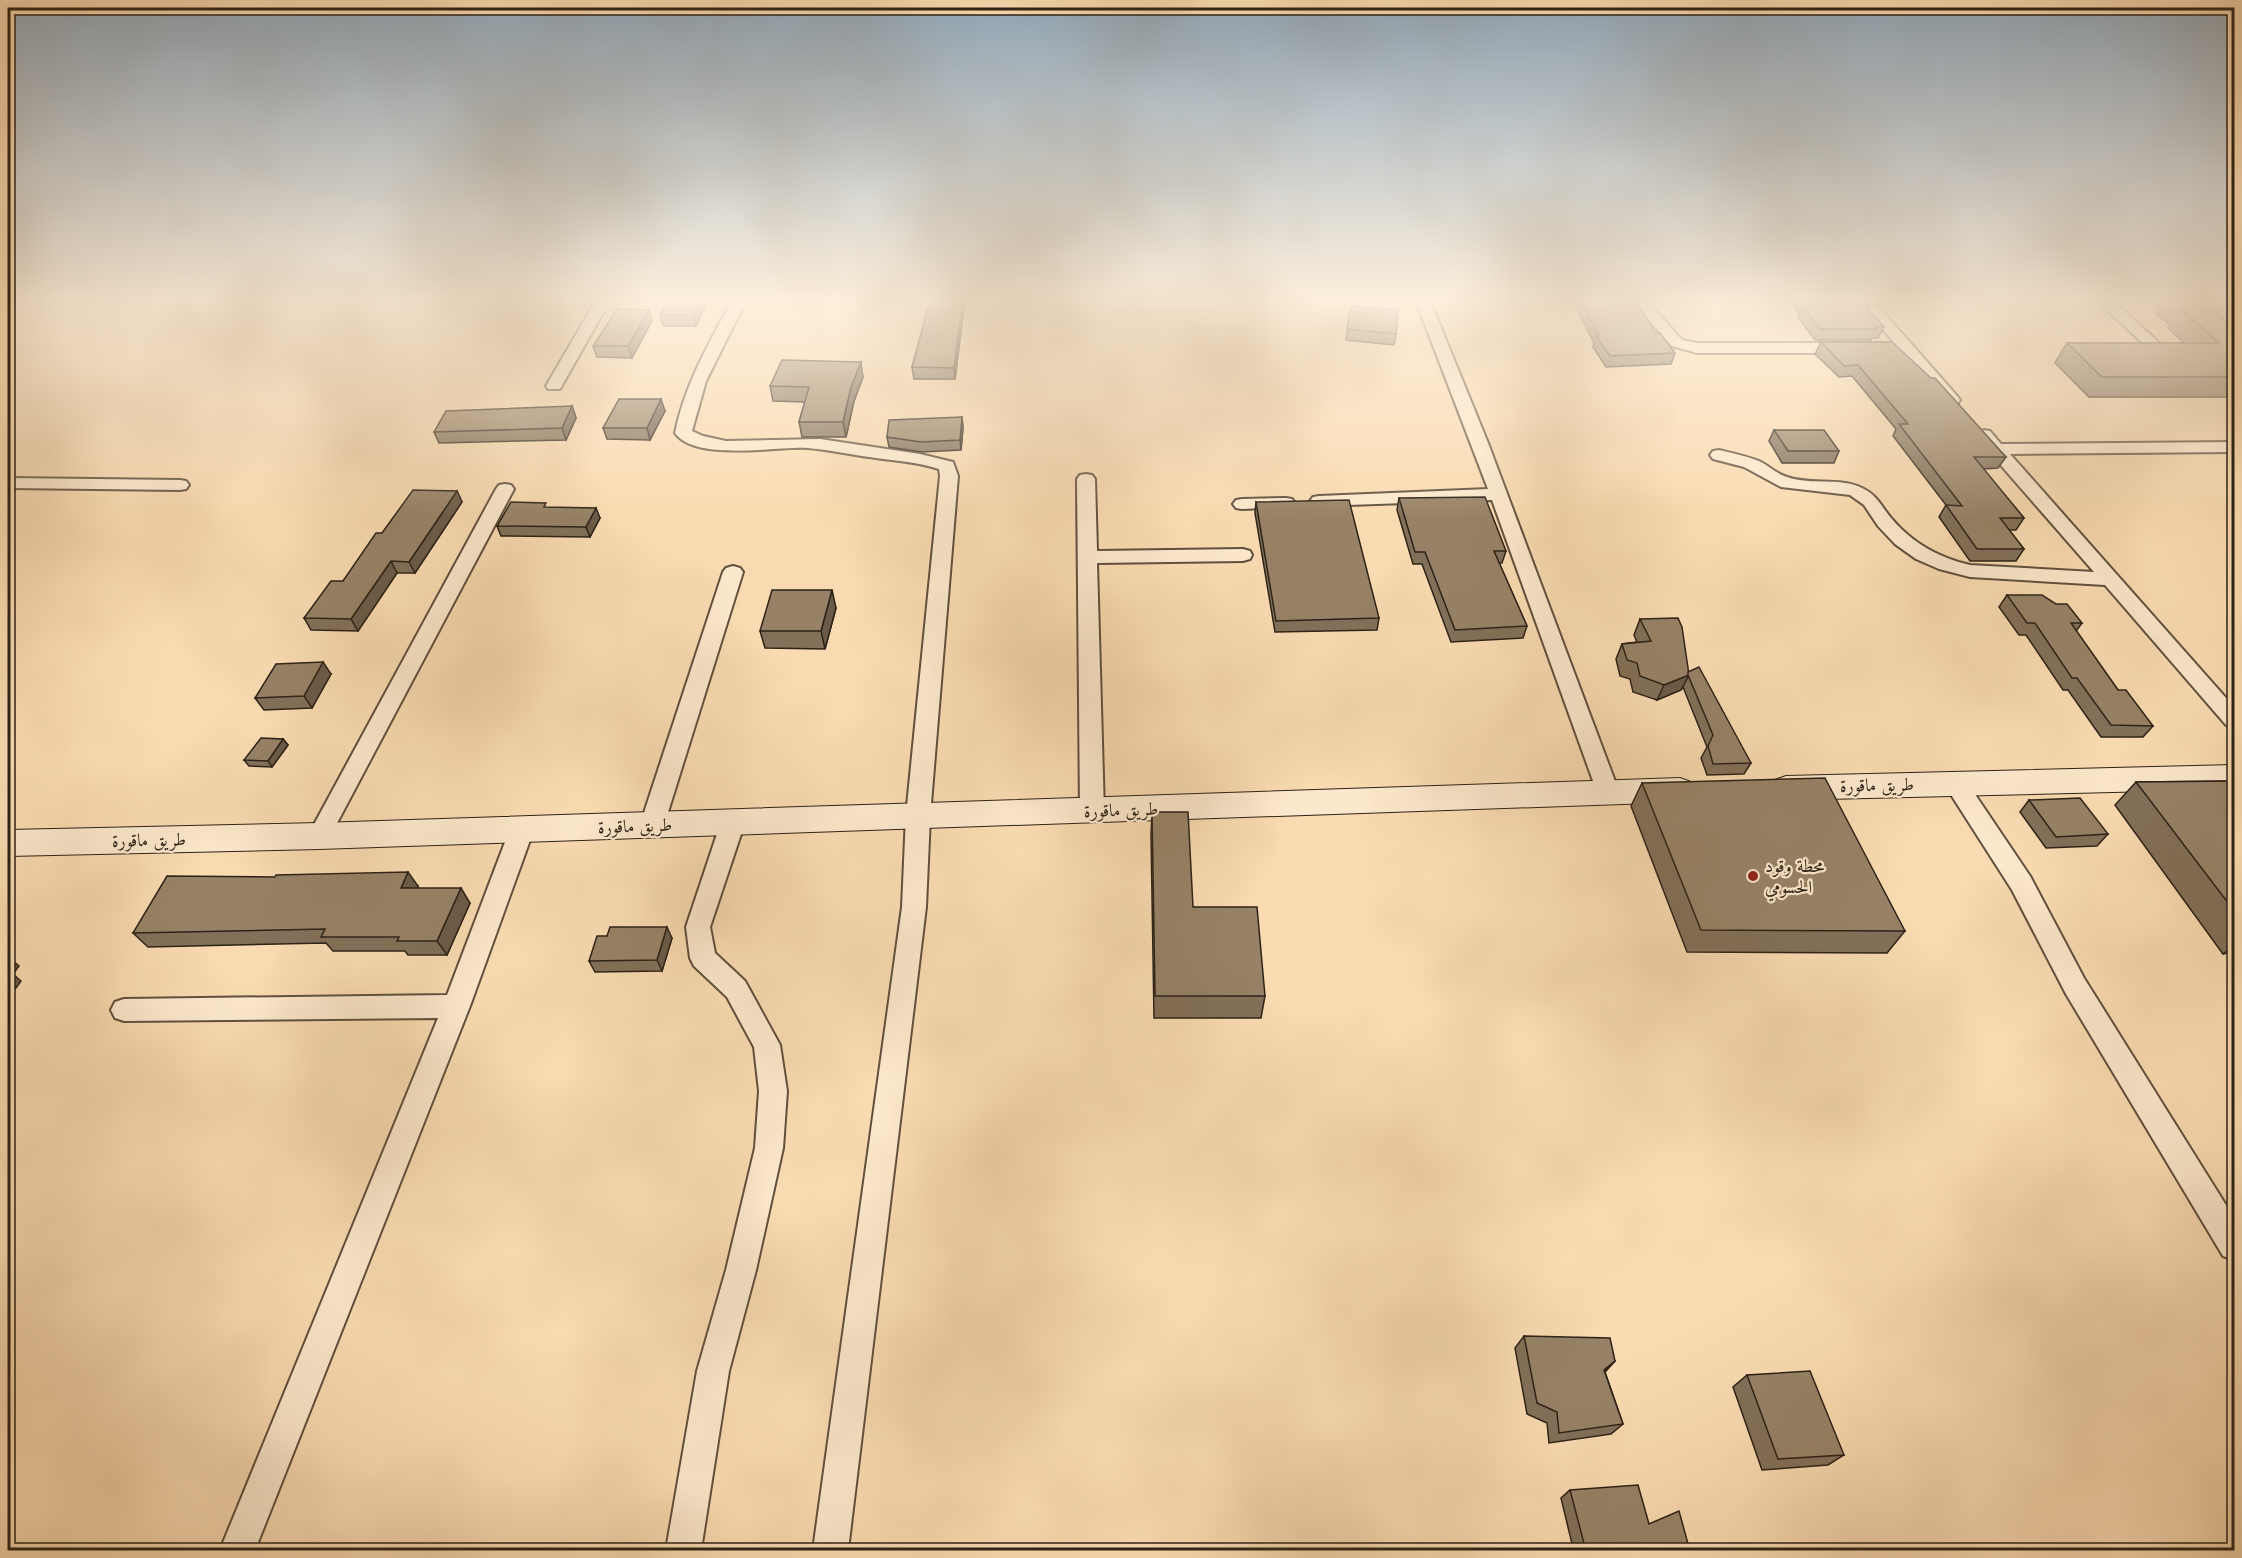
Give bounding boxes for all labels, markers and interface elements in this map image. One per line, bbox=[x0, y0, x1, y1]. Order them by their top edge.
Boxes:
street label: طريق ماقورة bbox=[1840, 776, 1914, 798]
street label: طريق ماقورة bbox=[1084, 801, 1159, 823]
street label: طريق ماقورة bbox=[598, 817, 673, 839]
street label: طريق ماقورة bbox=[112, 831, 186, 853]
place label: محطة وقود الحسومي bbox=[1765, 858, 1825, 902]
marker: محطة وقود الحسومي bbox=[1746, 869, 1760, 883]

